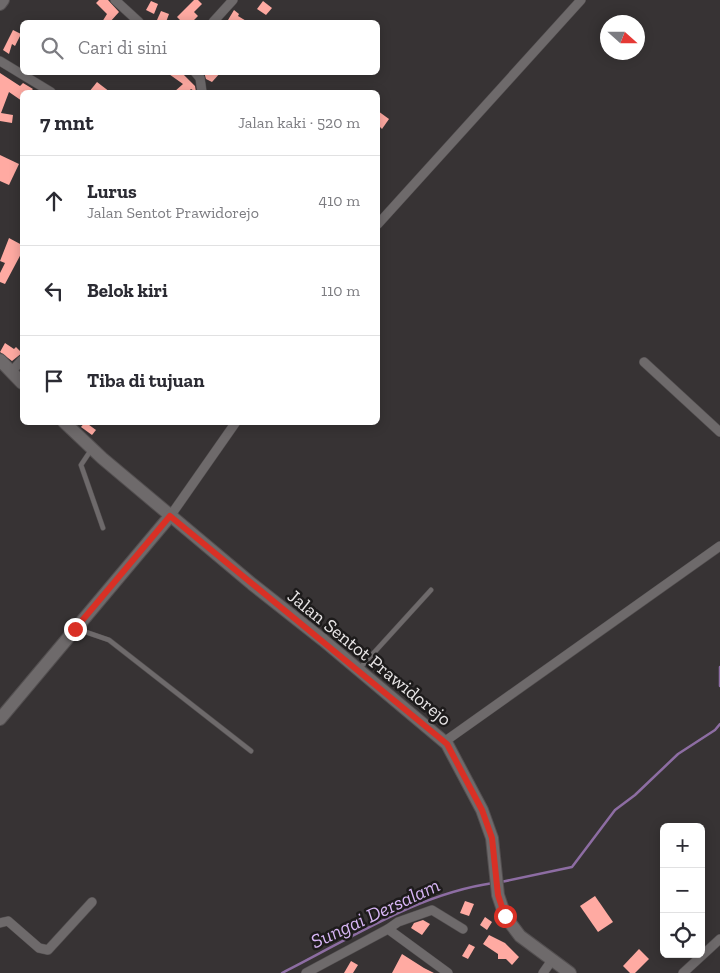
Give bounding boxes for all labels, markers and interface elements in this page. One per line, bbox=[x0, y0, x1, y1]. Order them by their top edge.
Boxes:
north arrow bbox=[600, 15, 645, 60]
search box bbox=[20, 20, 380, 75]
icon: search bbox=[38, 34, 66, 62]
text: Cari di sini bbox=[78, 36, 167, 59]
text: 7 mnt bbox=[40, 110, 94, 135]
text: Jalan kaki · 520 m bbox=[238, 113, 360, 132]
text: Lurus bbox=[87, 180, 137, 203]
icon: ahead bbox=[40, 187, 68, 215]
text: 410 m bbox=[319, 191, 360, 210]
text: Jalan Sentot Prawidorejo bbox=[87, 203, 259, 222]
icon: left bbox=[40, 277, 68, 305]
text: Belok kiri bbox=[87, 279, 168, 302]
text: 110 m bbox=[321, 281, 360, 300]
icon: arrive bbox=[40, 367, 68, 395]
text: Tiba di tujuan bbox=[87, 369, 204, 392]
street label: Jalan Sentot Prawidorejo bbox=[283, 584, 456, 731]
route end bbox=[64, 618, 87, 641]
map controls bbox=[660, 823, 705, 958]
button: + bbox=[660, 823, 705, 868]
button: − bbox=[660, 868, 705, 913]
water label: Sungai Dersalam bbox=[307, 873, 444, 953]
route start bbox=[494, 905, 517, 928]
button: locate bbox=[660, 913, 705, 958]

